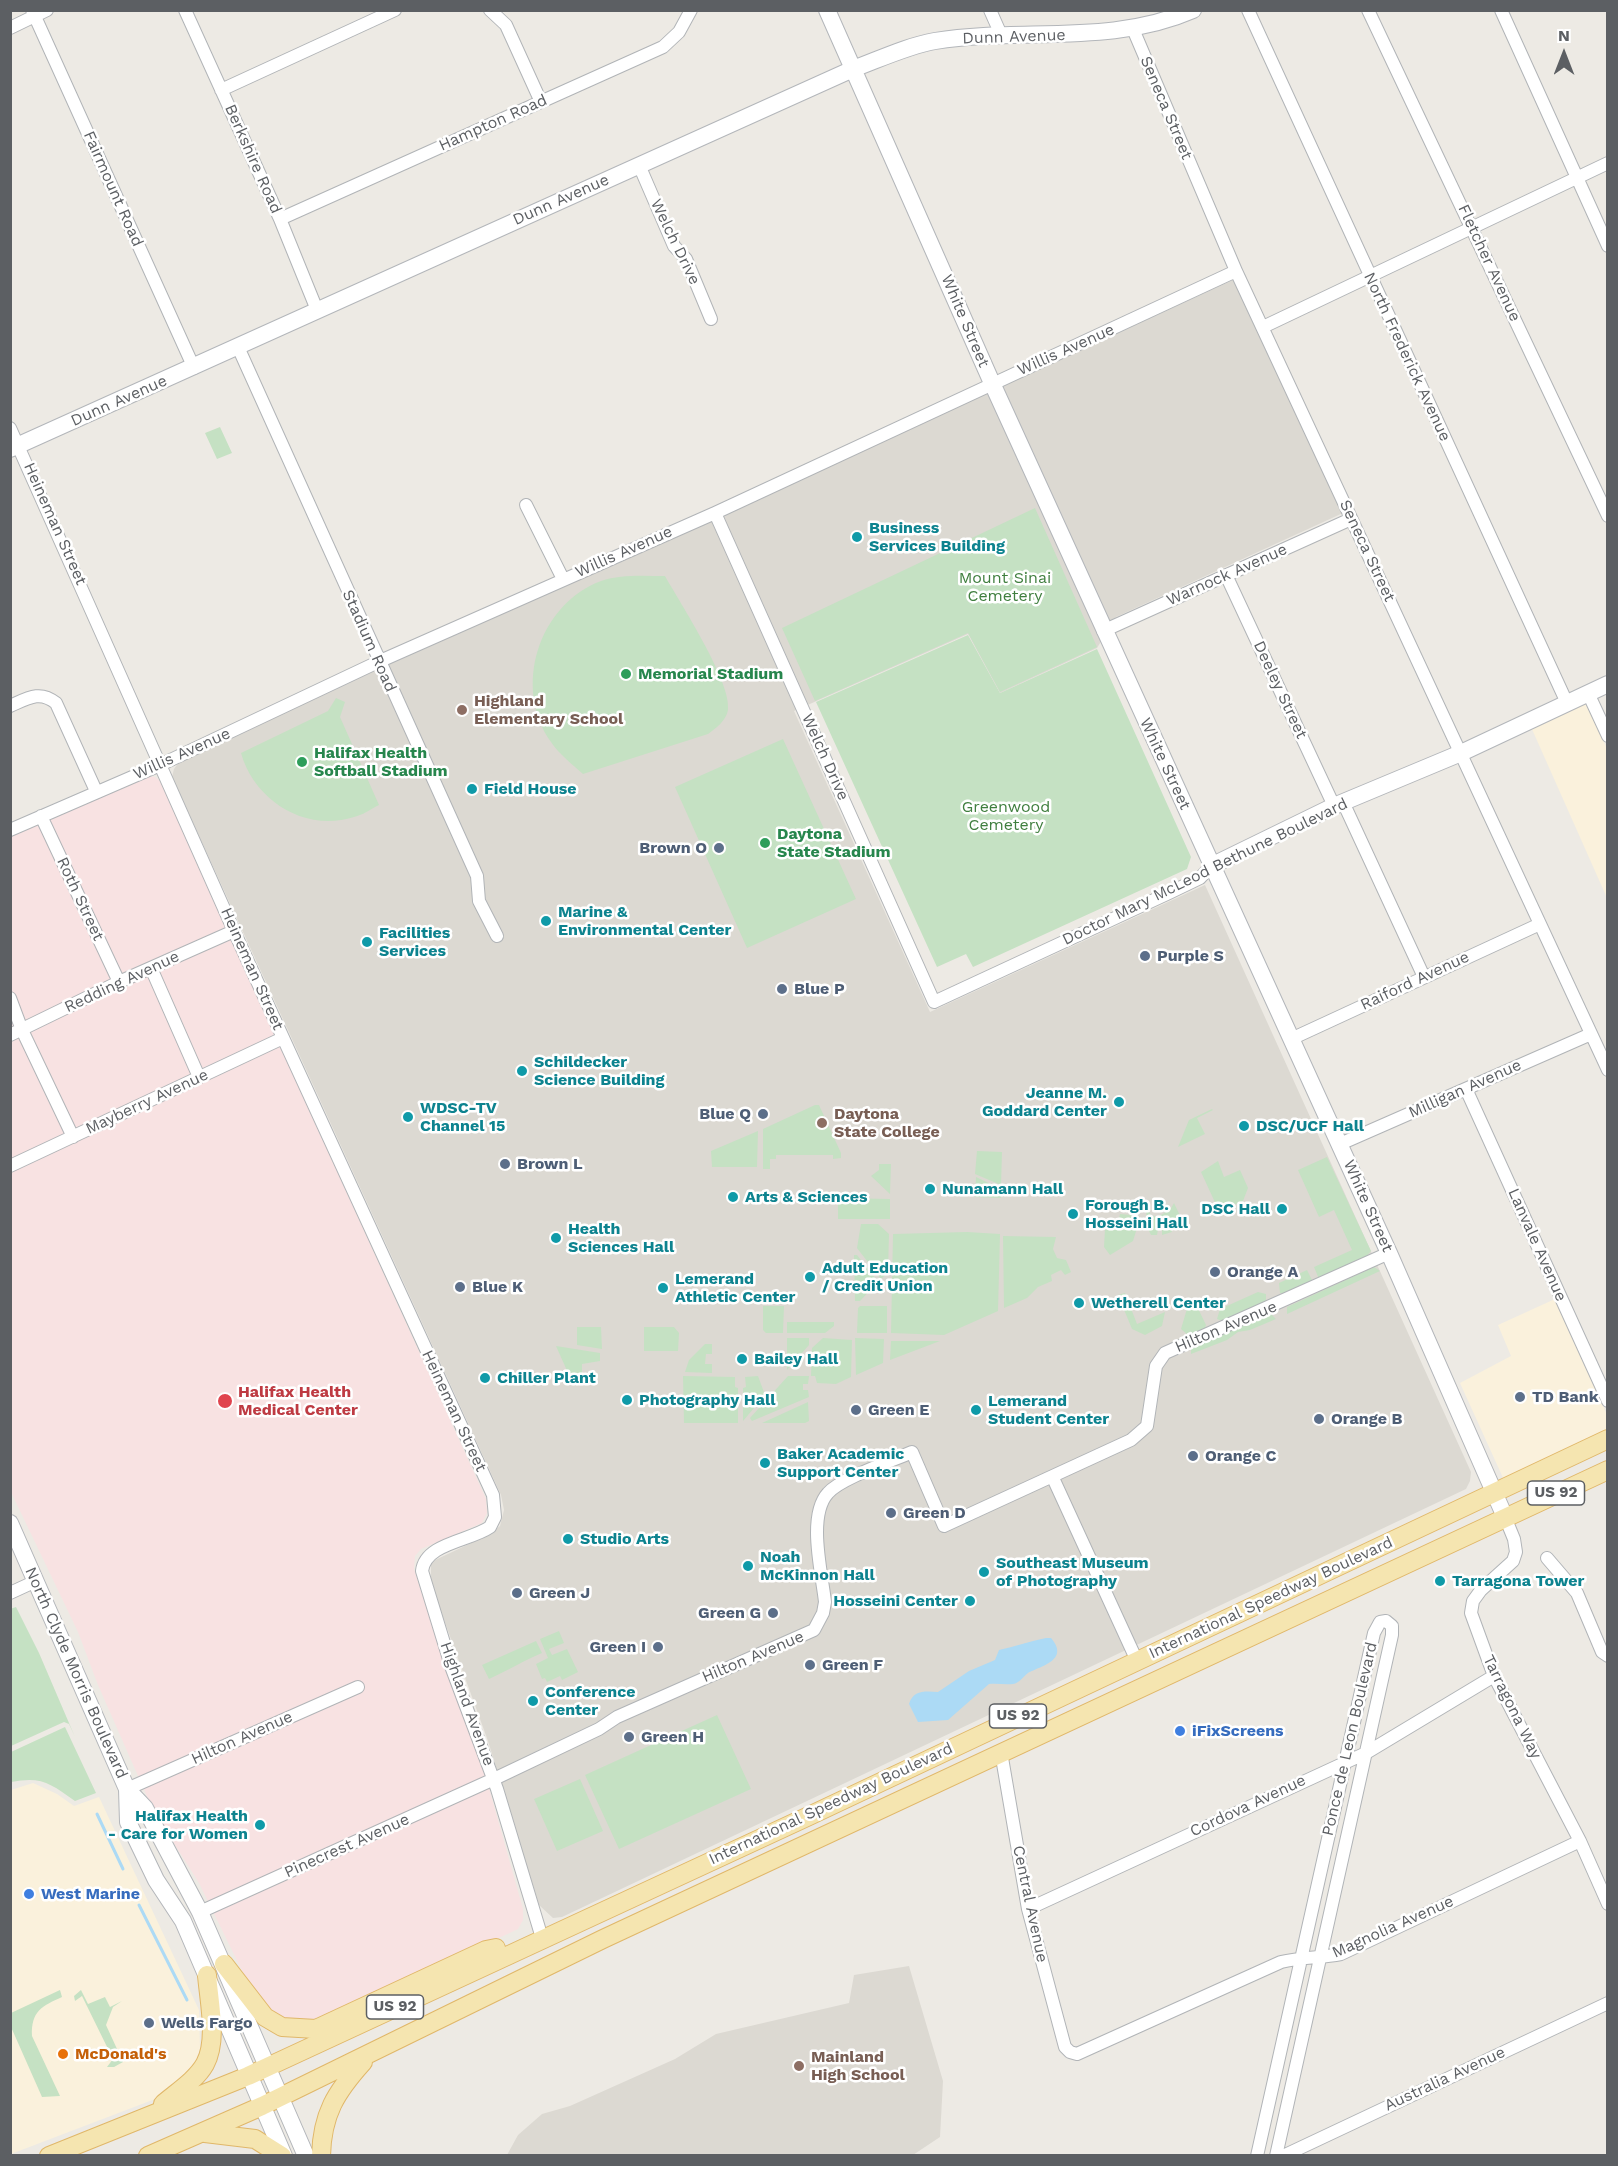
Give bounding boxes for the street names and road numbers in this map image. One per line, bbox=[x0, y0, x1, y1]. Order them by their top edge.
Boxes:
street label: Dunn Avenue bbox=[962, 26, 1066, 48]
street label: Seneca Street bbox=[1136, 54, 1196, 162]
street label: Hampton Road bbox=[436, 91, 550, 155]
street label: Berkshire Road bbox=[220, 101, 286, 217]
street label: Fairmount Road bbox=[79, 128, 147, 250]
street label: Dunn Avenue bbox=[510, 170, 612, 230]
street label: Welch Drive bbox=[646, 196, 704, 288]
street label: Fletcher Avenue bbox=[1453, 201, 1525, 325]
street label: North Frederick Avenue bbox=[1359, 270, 1455, 444]
street label: White Street bbox=[937, 272, 993, 370]
street label: Willis Avenue bbox=[1015, 320, 1117, 380]
street label: Dunn Avenue bbox=[68, 371, 170, 431]
street label: Heineman Street bbox=[19, 460, 91, 588]
street label: Seneca Street bbox=[1335, 497, 1399, 605]
street label: Willis Avenue bbox=[573, 522, 675, 582]
street label: Warnock Avenue bbox=[1164, 540, 1290, 610]
street label: Stadium Road bbox=[338, 587, 400, 695]
street label: Deeley Street bbox=[1249, 638, 1311, 742]
street label: Welch Drive bbox=[797, 711, 853, 803]
street label: White Street bbox=[1135, 715, 1195, 813]
street label: Willis Avenue bbox=[131, 724, 233, 784]
street label: Doctor Mary McLeod Bethune Boulevard bbox=[1059, 794, 1351, 950]
street label: Roth Street bbox=[52, 854, 108, 944]
street label: Heineman Street bbox=[216, 905, 288, 1033]
street label: Redding Avenue bbox=[62, 947, 182, 1017]
street label: Raiford Avenue bbox=[1357, 947, 1473, 1015]
street label: Milligan Avenue bbox=[1406, 1056, 1524, 1122]
street label: Mayberry Avenue bbox=[83, 1065, 211, 1139]
street label: White Street bbox=[1339, 1157, 1397, 1255]
street label: Lanvale Avenue bbox=[1503, 1186, 1571, 1304]
street label: Hilton Avenue bbox=[1172, 1297, 1280, 1357]
street label: Heineman Street bbox=[417, 1347, 491, 1475]
road number: US 92 bbox=[1528, 1481, 1584, 1505]
street label: International Speedway Boulevard bbox=[1146, 1533, 1396, 1663]
street label: North Clyde Morris Boulevard bbox=[21, 1564, 131, 1782]
street label: Hilton Avenue bbox=[699, 1627, 807, 1687]
street label: Highland Avenue bbox=[436, 1639, 498, 1769]
street label: Ponce de Leon Boulevard bbox=[1318, 1640, 1382, 1838]
street label: Tarragona Way bbox=[1479, 1652, 1545, 1762]
road number: US 92 bbox=[990, 1704, 1046, 1728]
street label: Hilton Avenue bbox=[188, 1707, 296, 1769]
street label: International Speedway Boulevard bbox=[706, 1739, 956, 1869]
street label: Cordova Avenue bbox=[1187, 1771, 1309, 1841]
street label: Pinecrest Avenue bbox=[282, 1810, 412, 1882]
street label: Central Avenue bbox=[1008, 1844, 1052, 1964]
street label: Magnolia Avenue bbox=[1329, 1892, 1457, 1962]
road number: US 92 bbox=[366, 1995, 424, 2019]
street label: Australia Avenue bbox=[1382, 2043, 1508, 2115]

